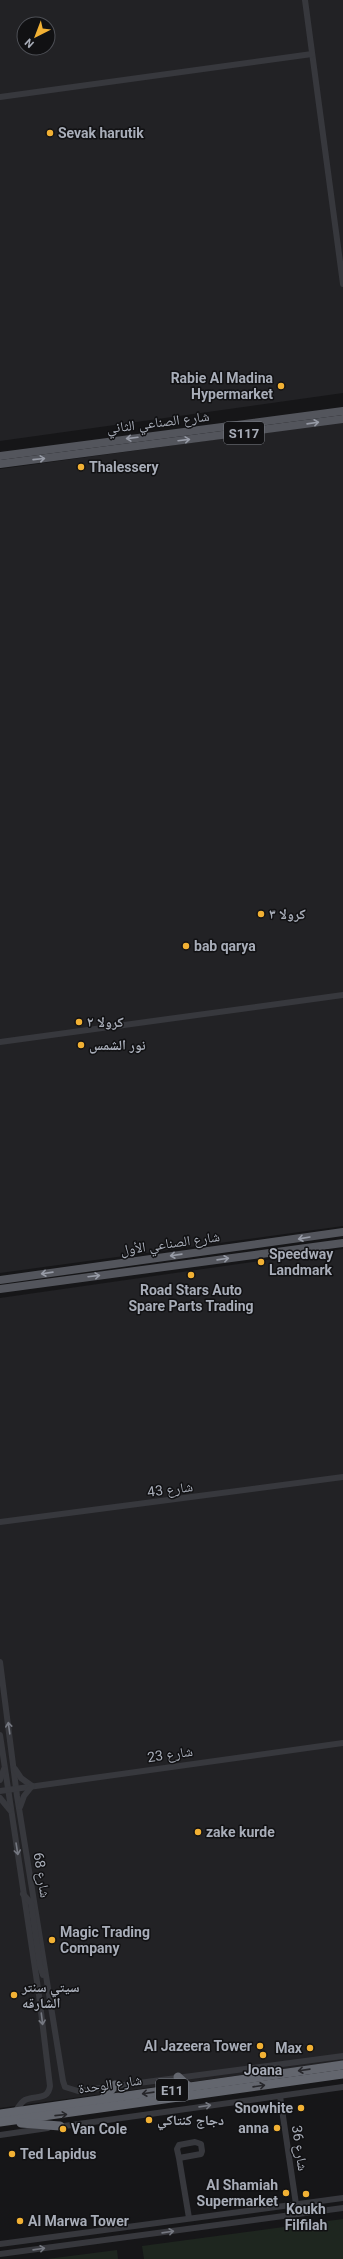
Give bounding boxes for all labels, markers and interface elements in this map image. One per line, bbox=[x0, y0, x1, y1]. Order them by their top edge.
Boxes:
north arrow bbox=[16, 16, 56, 56]
text: N bbox=[22, 35, 37, 50]
place label: Sevak harutik bbox=[58, 125, 144, 141]
marker: Sevak harutik bbox=[45, 128, 55, 138]
place label: Rabie Al Madina Hypermarket bbox=[171, 370, 273, 402]
marker: Rabie Al Madina Hypermarket bbox=[276, 381, 286, 391]
street label: شارع الصناعي الثاني bbox=[106, 408, 211, 440]
one-way arrow bbox=[306, 419, 319, 427]
road number: S117 bbox=[224, 422, 264, 444]
one-way arrow bbox=[126, 434, 139, 442]
one-way arrow bbox=[178, 436, 191, 444]
one-way arrow bbox=[32, 455, 45, 463]
place label: Thalessery bbox=[89, 459, 159, 475]
marker: Thalessery bbox=[76, 462, 86, 472]
place label: كرولا ٣ bbox=[269, 906, 306, 922]
marker: كرولا ٣ bbox=[256, 909, 266, 919]
place label: bab qarya bbox=[194, 938, 256, 954]
marker: bab qarya bbox=[181, 941, 191, 951]
place label: كرولا ٢ bbox=[87, 1014, 124, 1030]
marker: كرولا ٢ bbox=[74, 1017, 84, 1027]
place label: نور الشمس bbox=[89, 1037, 146, 1054]
marker: نور الشمس bbox=[76, 1040, 86, 1050]
street label: شارع الصناعي الأول bbox=[119, 1228, 221, 1261]
one-way arrow bbox=[298, 1234, 311, 1242]
place label: Speedway Landmark bbox=[269, 1246, 334, 1278]
one-way arrow bbox=[170, 1252, 183, 1259]
one-way arrow bbox=[216, 1255, 229, 1263]
marker: Speedway Landmark bbox=[256, 1257, 266, 1267]
one-way arrow bbox=[41, 1269, 54, 1277]
marker: Road Stars Auto Spare Parts Trading bbox=[186, 1270, 196, 1280]
one-way arrow bbox=[87, 1272, 100, 1280]
place label: Road Stars Auto Spare Parts Trading bbox=[128, 1282, 254, 1314]
street label: شارع 43 bbox=[146, 1478, 194, 1502]
one-way arrow bbox=[5, 1722, 13, 1735]
street label: شارع 23 bbox=[146, 1743, 194, 1767]
place label: zake kurde bbox=[206, 1824, 275, 1840]
marker: zake kurde bbox=[193, 1827, 203, 1837]
one-way arrow bbox=[13, 1842, 21, 1855]
street label: شارع 68 bbox=[29, 1851, 53, 1899]
place label: Magic Trading Company bbox=[60, 1924, 150, 1956]
marker: Magic Trading Company bbox=[47, 1935, 57, 1945]
place label: سيتي سنتر الشارقه bbox=[21, 1979, 80, 2011]
marker: سيتي سنتر الشارقه bbox=[9, 1990, 19, 2000]
one-way arrow bbox=[38, 2013, 46, 2026]
place label: Al Jazeera Tower bbox=[144, 2038, 252, 2054]
place label: Max bbox=[275, 2040, 303, 2056]
marker: Al Jazeera Tower bbox=[255, 2041, 265, 2051]
marker: Max bbox=[305, 2043, 315, 2053]
marker: Joana bbox=[258, 2050, 268, 2060]
place label: Joana bbox=[244, 2062, 283, 2078]
one-way arrow bbox=[298, 2066, 311, 2074]
street label: شارع الوحدة bbox=[77, 2072, 143, 2098]
road number: E11 bbox=[156, 2079, 188, 2101]
one-way arrow bbox=[252, 2082, 265, 2090]
one-way arrow bbox=[142, 2089, 155, 2097]
place label: Snowhite bbox=[235, 2100, 293, 2116]
one-way arrow bbox=[198, 2102, 211, 2110]
marker: Snowhite bbox=[296, 2103, 306, 2113]
one-way arrow bbox=[54, 2111, 67, 2118]
place label: دجاج كنتاكي bbox=[157, 2112, 224, 2131]
marker: دجاج كنتاكي bbox=[144, 2115, 154, 2125]
place label: anna bbox=[238, 2120, 270, 2136]
place label: Van Cole bbox=[71, 2121, 127, 2137]
marker: anna bbox=[272, 2123, 282, 2133]
marker: Van Cole bbox=[58, 2124, 68, 2134]
street label: شارع 36 bbox=[287, 2124, 311, 2172]
place label: Ted Lapidus bbox=[20, 2146, 97, 2162]
marker: Ted Lapidus bbox=[7, 2149, 17, 2159]
place label: Al Shamiah Supermarket bbox=[197, 2177, 278, 2209]
marker: Al Shamiah Supermarket bbox=[281, 2188, 291, 2198]
marker: Koukh Filfilah bbox=[301, 2189, 311, 2199]
place label: Koukh Filfilah bbox=[285, 2201, 327, 2233]
place label: Al Marwa Tower bbox=[28, 2213, 129, 2229]
marker: Al Marwa Tower bbox=[15, 2216, 25, 2226]
one-way arrow bbox=[161, 2228, 174, 2236]
one-way arrow bbox=[32, 2245, 45, 2253]

